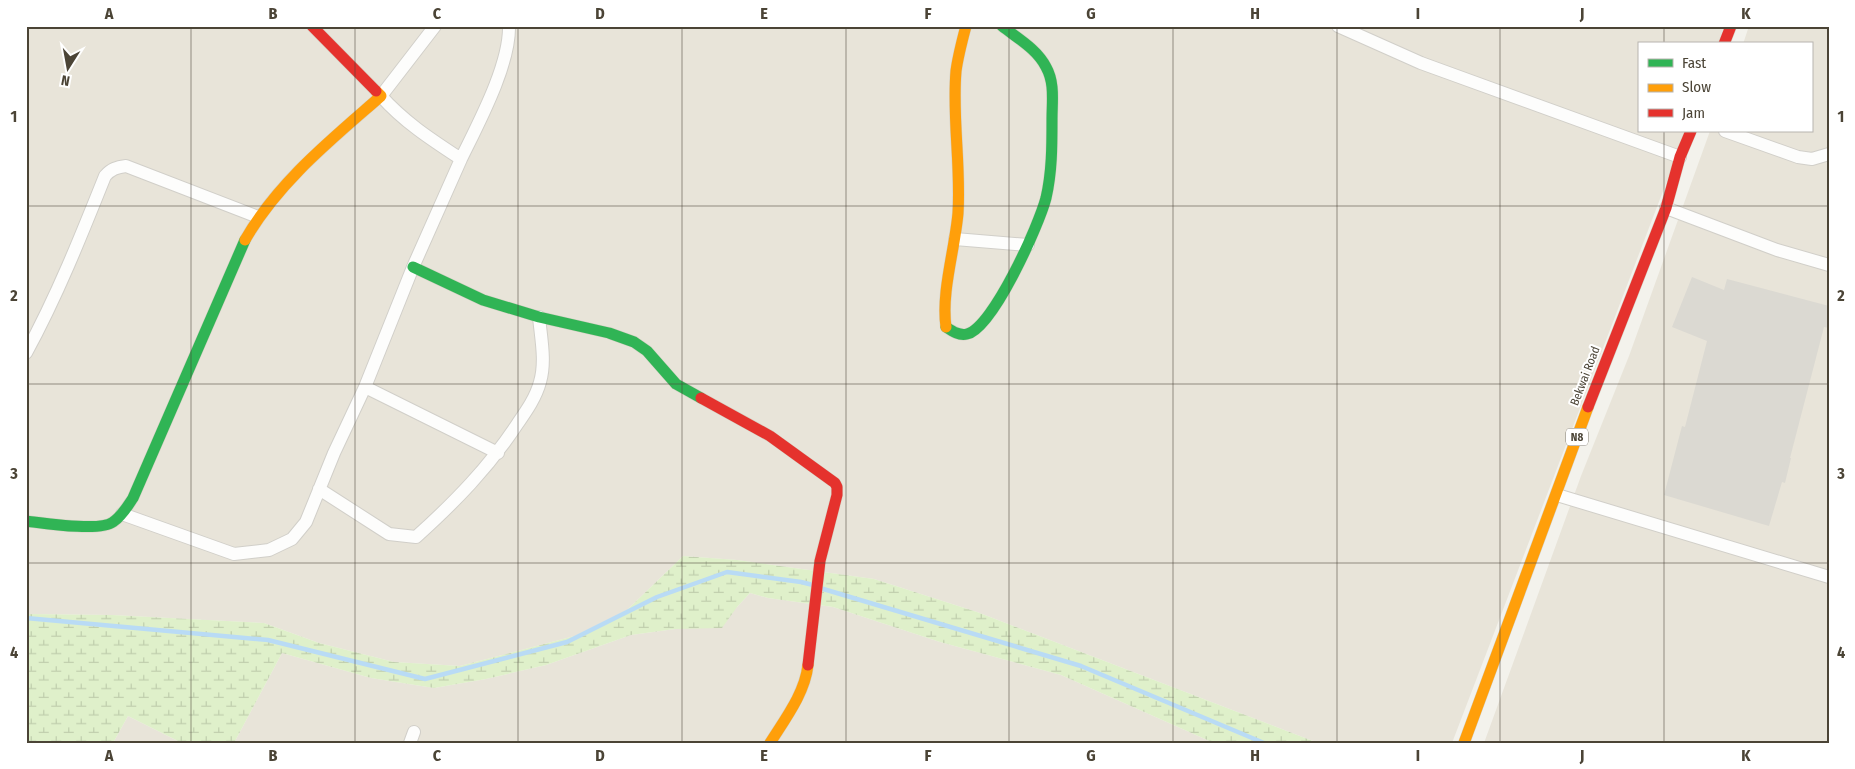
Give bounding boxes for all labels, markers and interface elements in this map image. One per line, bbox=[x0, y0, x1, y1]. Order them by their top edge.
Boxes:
text: A bbox=[104, 4, 114, 23]
text: B bbox=[269, 4, 278, 23]
text: C bbox=[433, 4, 442, 23]
text: D bbox=[595, 4, 605, 23]
text: E bbox=[760, 4, 768, 23]
text: F bbox=[924, 4, 932, 23]
text: G bbox=[1086, 4, 1096, 23]
text: H bbox=[1250, 4, 1260, 23]
text: I bbox=[1416, 4, 1420, 23]
text: J bbox=[1579, 4, 1584, 23]
text: K bbox=[1741, 4, 1751, 23]
north arrow bbox=[42, 42, 92, 92]
legend bbox=[1638, 42, 1812, 132]
text: Fast bbox=[1682, 54, 1706, 72]
text: N bbox=[60, 71, 71, 89]
text: Slow bbox=[1682, 78, 1711, 96]
text: Jam bbox=[1682, 104, 1705, 122]
text: 1 bbox=[11, 107, 17, 126]
text: 1 bbox=[1838, 107, 1844, 126]
text: 2 bbox=[9, 286, 18, 305]
text: 2 bbox=[1836, 286, 1845, 305]
street label: Bekwai Road bbox=[1567, 344, 1603, 408]
road number: N8 bbox=[1566, 428, 1588, 446]
text: 3 bbox=[9, 464, 18, 483]
text: 3 bbox=[1836, 464, 1845, 483]
text: 4 bbox=[10, 643, 18, 662]
text: 4 bbox=[1837, 643, 1845, 662]
text: A bbox=[104, 746, 114, 765]
text: B bbox=[269, 746, 278, 765]
text: C bbox=[433, 746, 442, 765]
text: D bbox=[595, 746, 605, 765]
text: E bbox=[760, 746, 768, 765]
text: F bbox=[924, 746, 932, 765]
text: G bbox=[1086, 746, 1096, 765]
text: H bbox=[1250, 746, 1260, 765]
text: I bbox=[1416, 746, 1420, 765]
text: J bbox=[1579, 746, 1584, 765]
text: K bbox=[1741, 746, 1751, 765]

